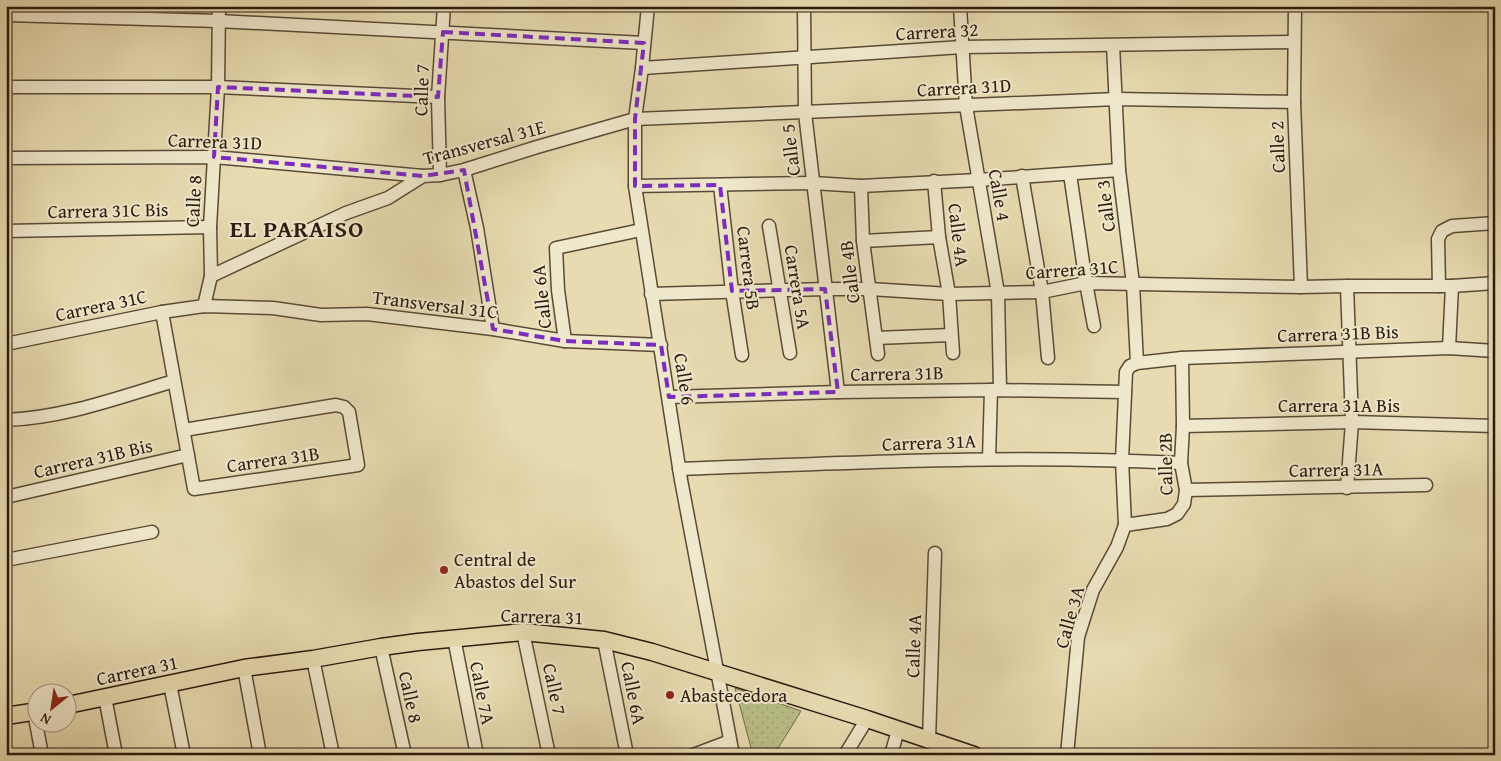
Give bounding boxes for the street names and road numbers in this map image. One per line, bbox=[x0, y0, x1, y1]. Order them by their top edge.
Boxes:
street label: Carrera 32 bbox=[895, 15, 979, 47]
street label: Calle 7 bbox=[406, 63, 436, 117]
street label: Carrera 31D bbox=[916, 71, 1012, 103]
street label: Transversal 31E bbox=[420, 112, 548, 172]
street label: Calle 2 bbox=[1262, 120, 1292, 174]
street label: Calle 5 bbox=[773, 122, 807, 178]
street label: Carrera 31D bbox=[167, 125, 263, 157]
street label: Calle 4 bbox=[982, 167, 1018, 223]
street label: Calle 8 bbox=[178, 174, 208, 228]
street label: Calle 3 bbox=[1088, 178, 1122, 234]
street label: Carrera 31C Bis bbox=[47, 195, 169, 225]
street label: Calle 4A bbox=[941, 202, 977, 269]
street label: Carrera 5B bbox=[730, 224, 768, 312]
street label: Calle 4B bbox=[831, 239, 867, 305]
street label: Carrera 5A bbox=[778, 243, 819, 332]
street label: Carrera 31C bbox=[1025, 252, 1119, 286]
street label: Calle 6A bbox=[524, 263, 558, 330]
street label: Carrera 31C bbox=[53, 282, 149, 328]
street label: Transversal 31C bbox=[371, 282, 499, 326]
street label: Carrera 31B Bis bbox=[1277, 317, 1399, 349]
street label: Calle 6 bbox=[667, 351, 703, 407]
street label: Carrera 31B bbox=[850, 358, 944, 388]
street label: Carrera 31A Bis bbox=[1278, 391, 1400, 419]
street label: Carrera 31A bbox=[881, 426, 977, 458]
street label: Carrera 31B Bis bbox=[31, 431, 155, 485]
street label: Calle 2B bbox=[1150, 432, 1180, 496]
street label: Carrera 31B bbox=[225, 439, 321, 479]
street label: Carrera 31A bbox=[1289, 454, 1384, 484]
street label: Calle 3A bbox=[1047, 582, 1091, 651]
street label: Carrera 31 bbox=[500, 601, 584, 631]
street label: Calle 4A bbox=[898, 613, 928, 678]
street label: Carrera 31 bbox=[94, 648, 180, 692]
street label: Calle 7A bbox=[463, 659, 503, 727]
street label: Calle 6A bbox=[614, 659, 654, 727]
street label: Calle 7 bbox=[536, 661, 574, 717]
street label: Calle 8 bbox=[392, 669, 430, 725]

